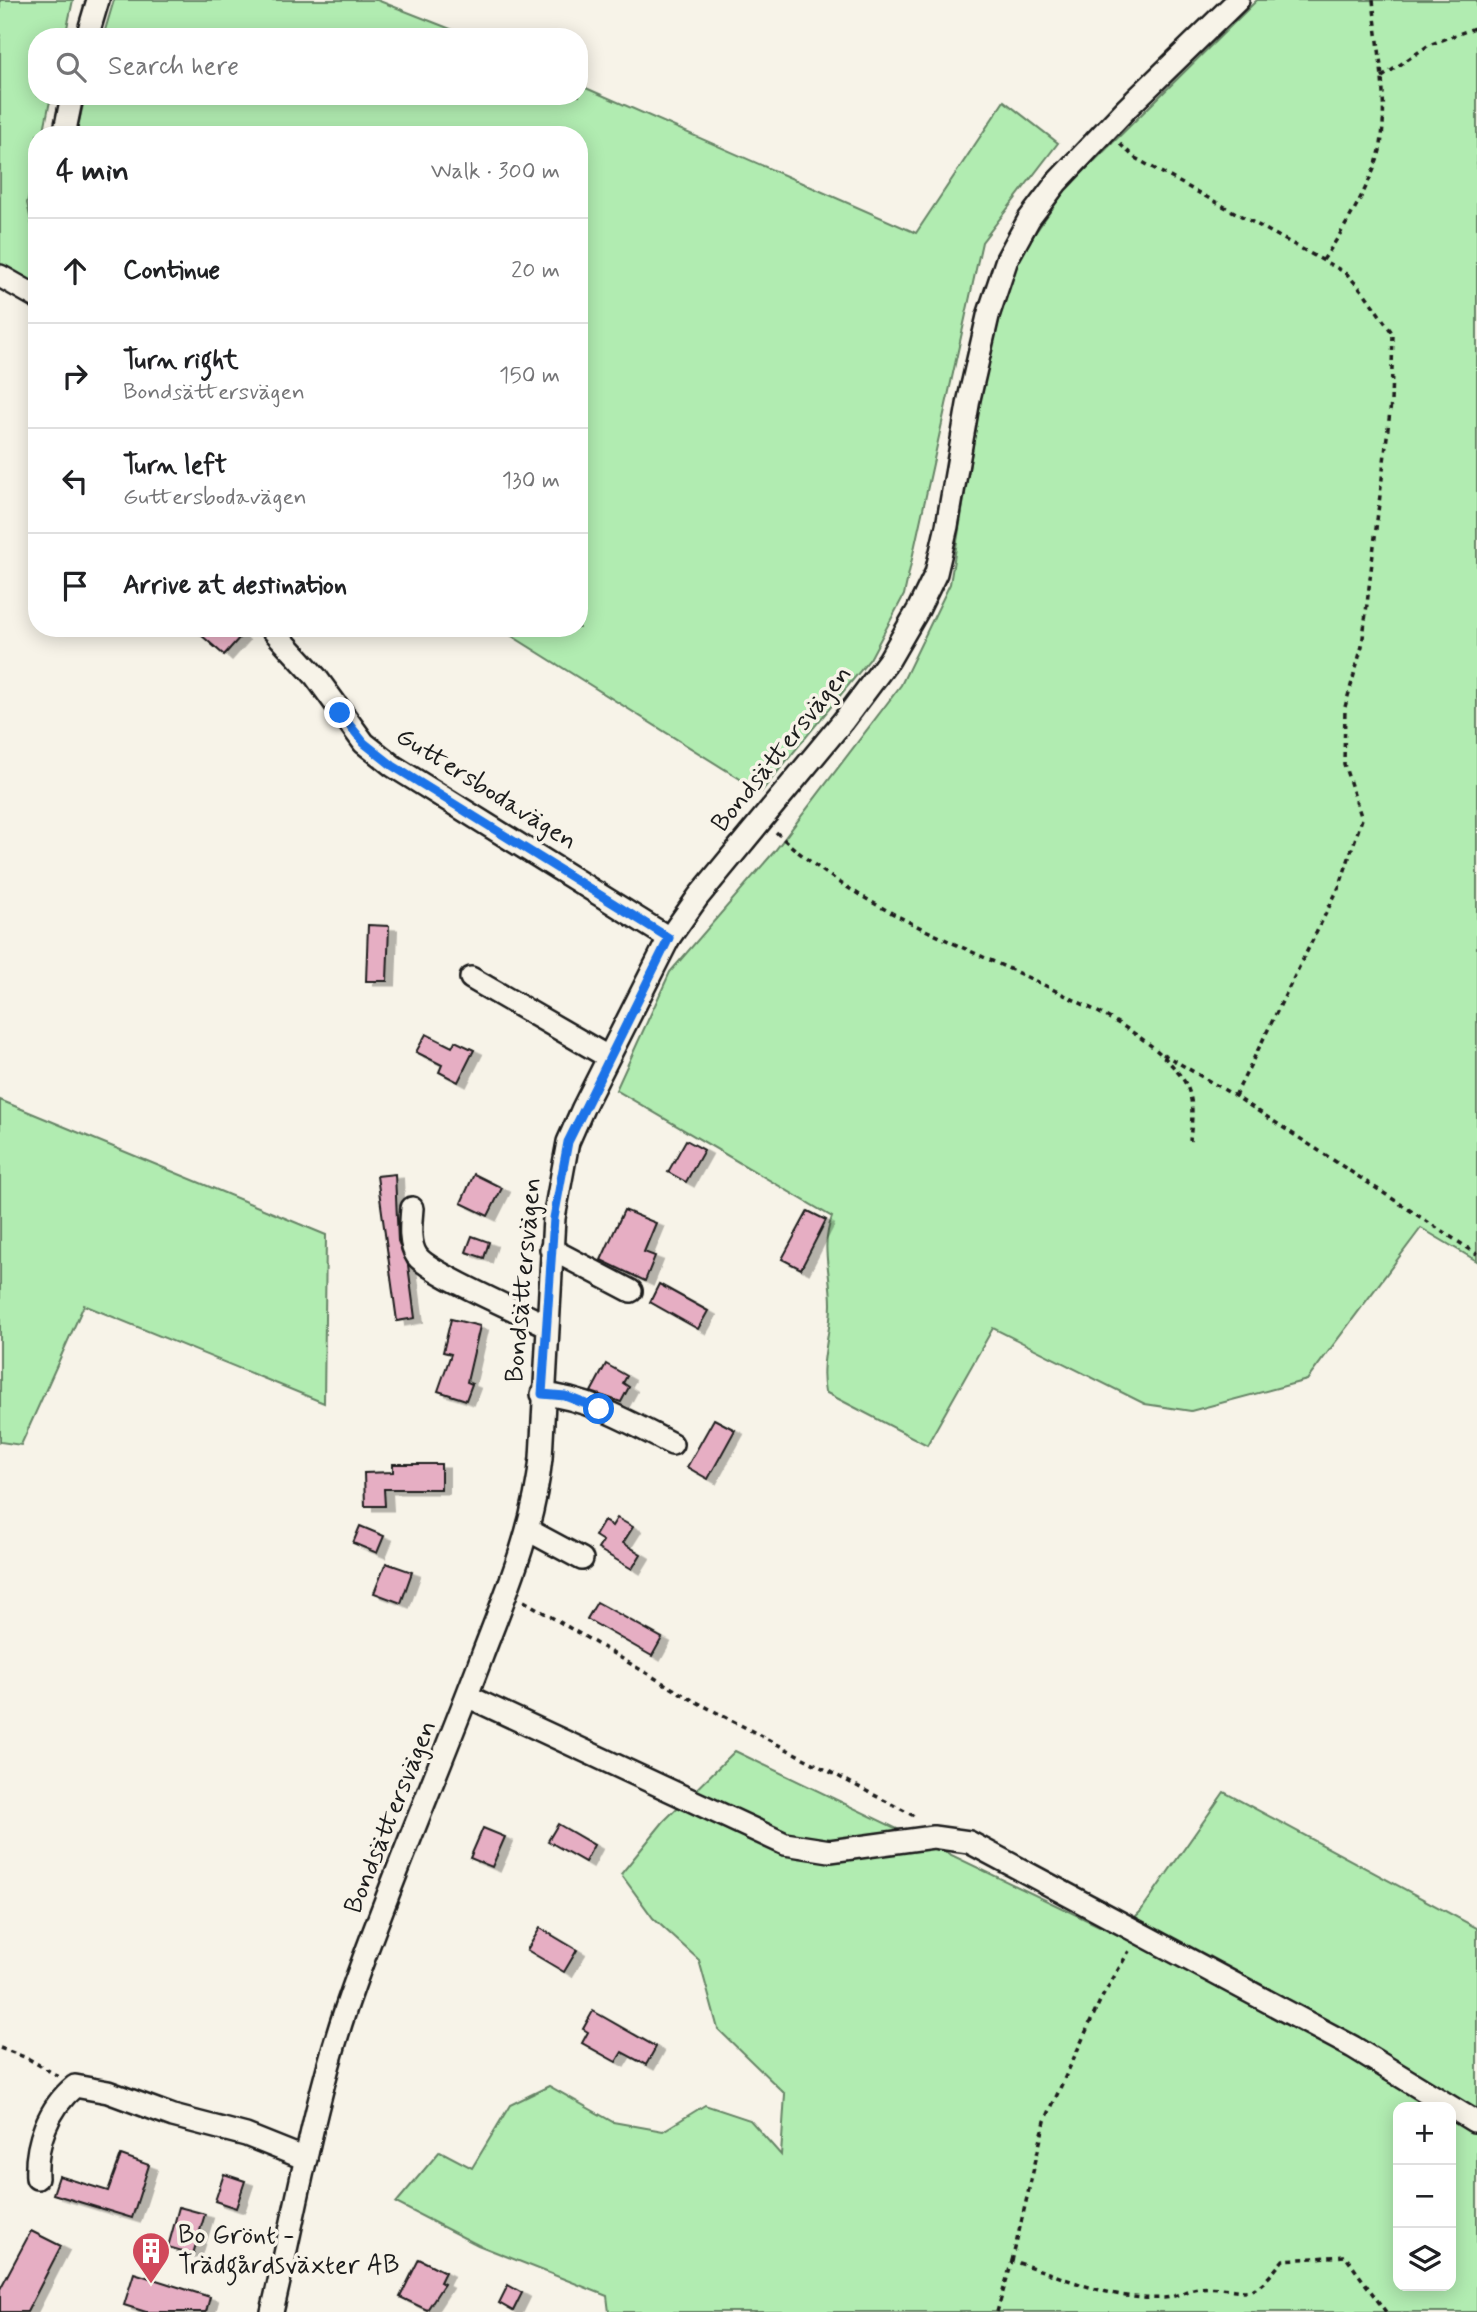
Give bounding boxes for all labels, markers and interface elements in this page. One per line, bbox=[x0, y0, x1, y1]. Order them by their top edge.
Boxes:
search box bbox=[28, 28, 588, 105]
icon: search bbox=[52, 48, 90, 86]
text: Search here bbox=[108, 50, 239, 84]
text: 4 min bbox=[56, 152, 129, 191]
text: Walk · 300 m bbox=[431, 157, 560, 187]
icon: ahead bbox=[56, 252, 94, 290]
text: Continue bbox=[123, 254, 220, 288]
text: 20 m bbox=[511, 256, 560, 286]
text: Turn right bbox=[123, 344, 239, 378]
icon: right bbox=[56, 357, 94, 395]
text: 150 m bbox=[499, 361, 560, 391]
text: Bondsättersvägen bbox=[123, 378, 305, 408]
text: Turn left bbox=[123, 449, 227, 483]
icon: left bbox=[56, 462, 94, 500]
text: 130 m bbox=[502, 466, 560, 496]
text: Guttersbodavägen bbox=[123, 483, 307, 513]
icon: arrive bbox=[56, 567, 94, 605]
text: Arrive at destination bbox=[123, 569, 347, 603]
street label: Bondsättersvägen bbox=[704, 658, 860, 840]
route end bbox=[324, 697, 355, 728]
street label: Guttersbodavägen bbox=[389, 720, 583, 858]
street label: Bondsättersvägen bbox=[498, 1176, 550, 1384]
route start bbox=[583, 1393, 614, 1424]
street label: Bondsättersvägen bbox=[337, 1715, 445, 1919]
map controls bbox=[1393, 2102, 1456, 2291]
button: + bbox=[1393, 2102, 1456, 2165]
button: − bbox=[1393, 2165, 1456, 2228]
place label: Bo Grönt - Trädgårdsväxter AB bbox=[178, 2219, 400, 2286]
button: layers bbox=[1393, 2228, 1456, 2291]
building icon: Bo Grönt - Trädgårdsväxter AB bbox=[130, 2230, 172, 2285]

